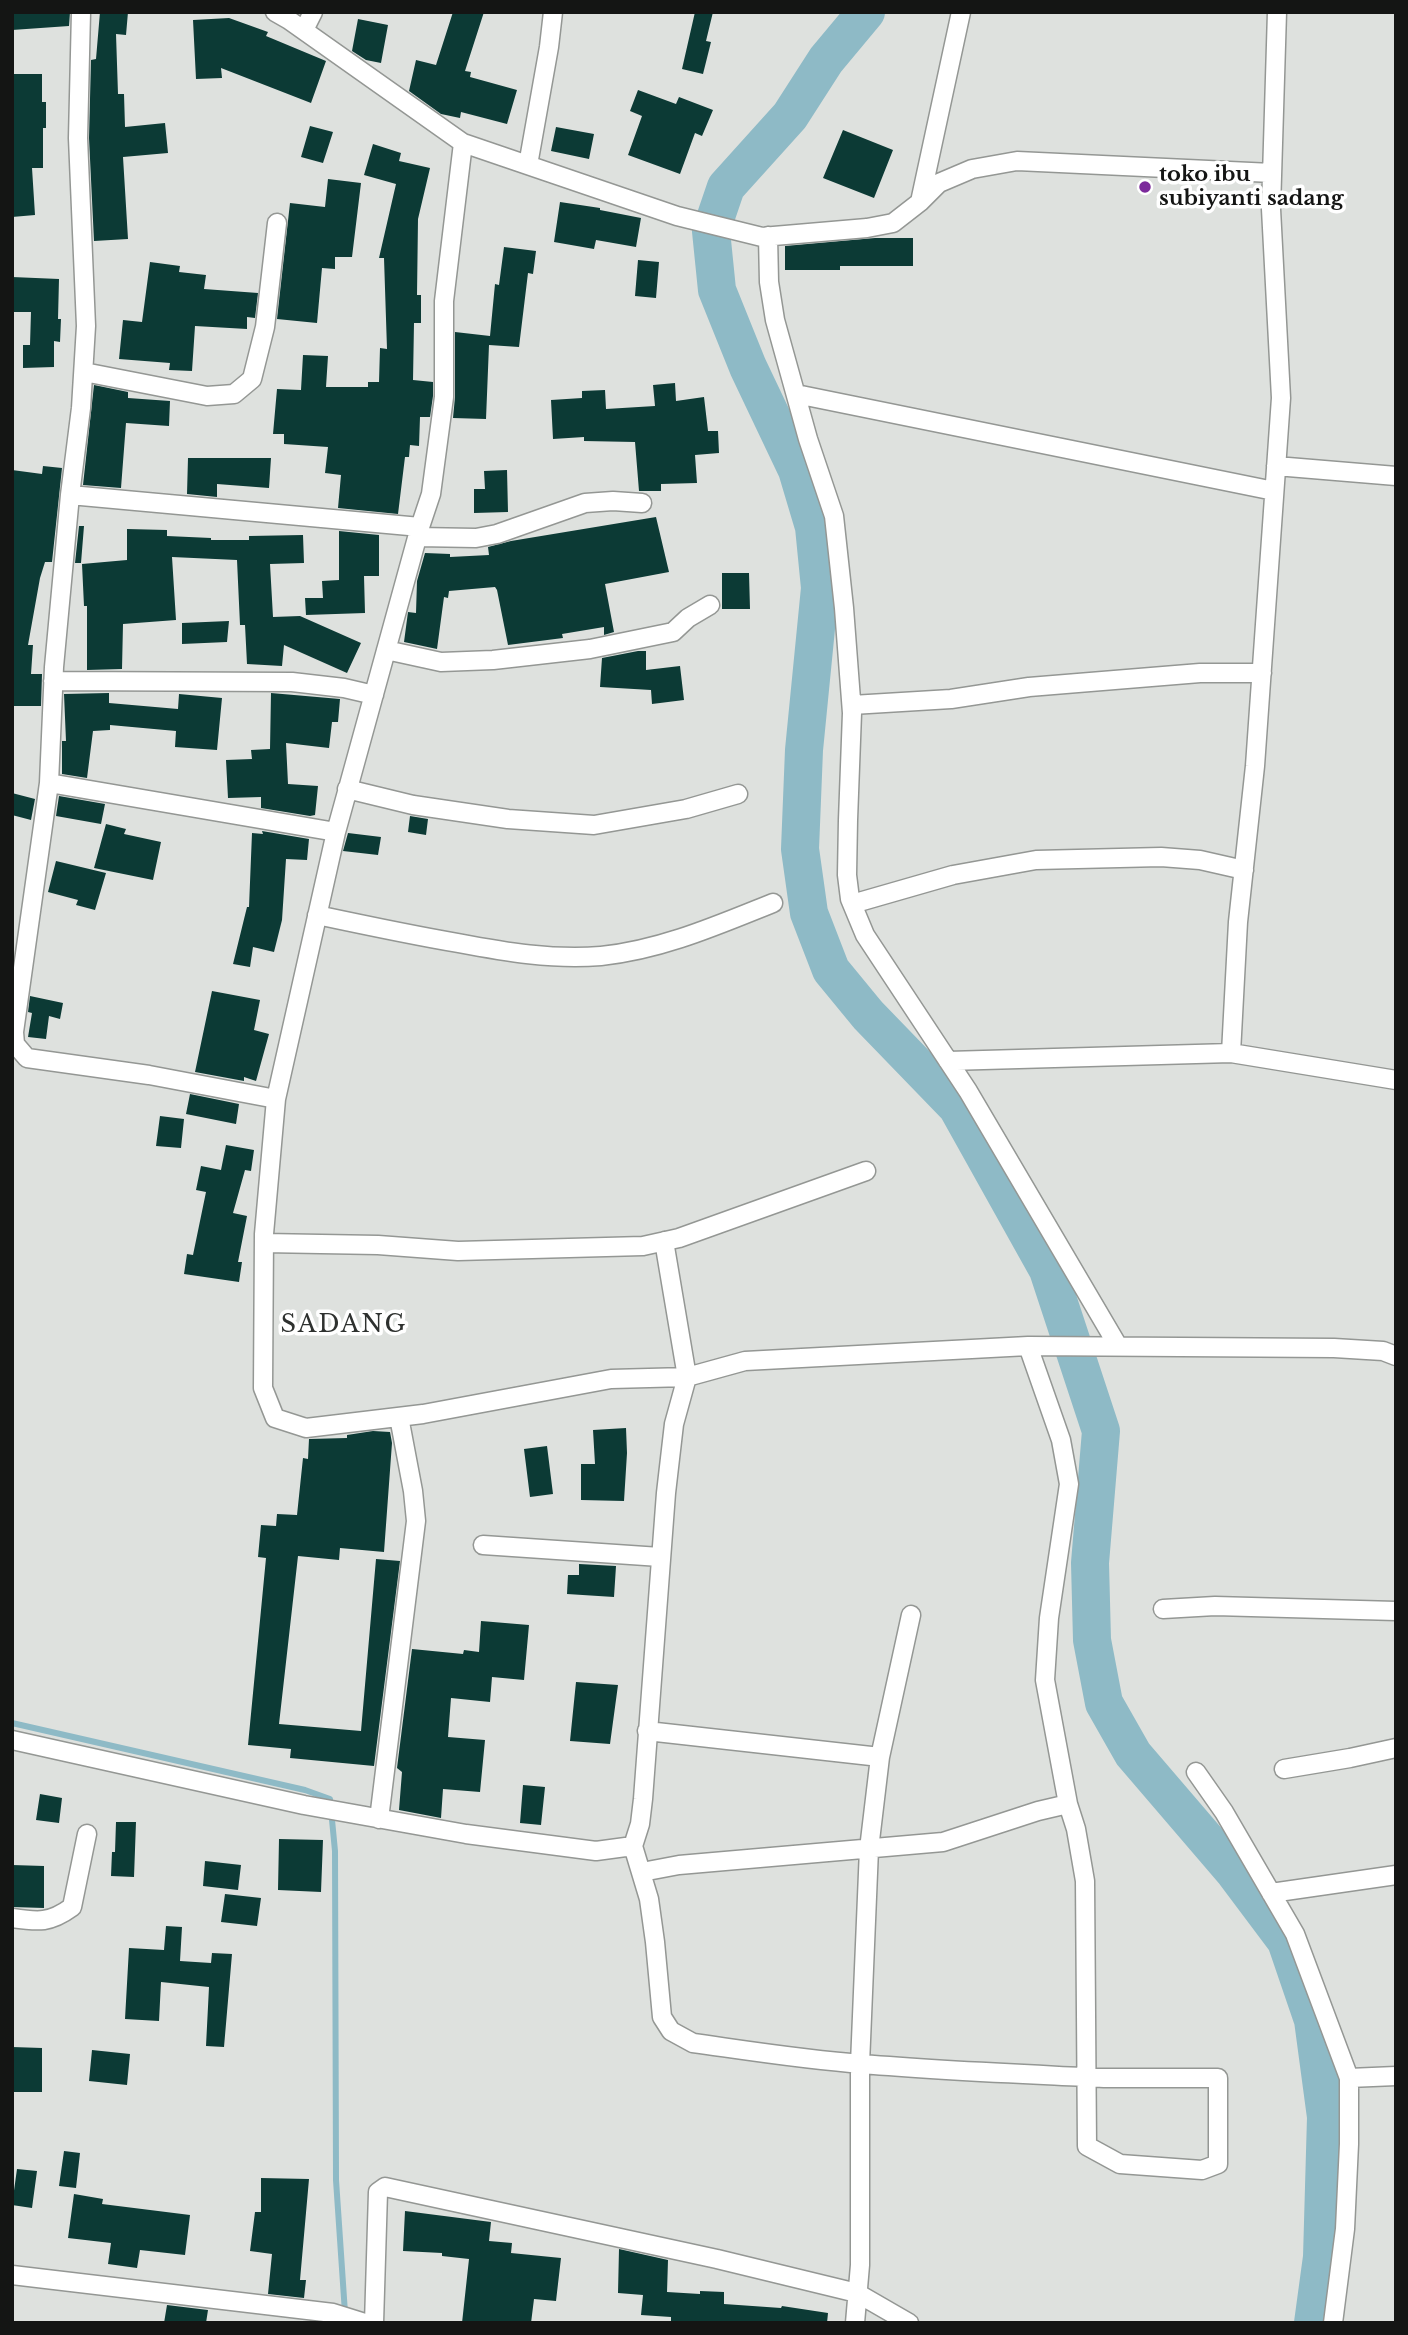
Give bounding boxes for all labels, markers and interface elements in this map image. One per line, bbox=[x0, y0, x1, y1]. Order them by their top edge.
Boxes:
place label: toko ibu subiyanti sadang bbox=[1159, 162, 1344, 212]
marker: toko ibu subiyanti sadang bbox=[1137, 179, 1153, 195]
district label: SADANG bbox=[281, 1311, 407, 1339]

